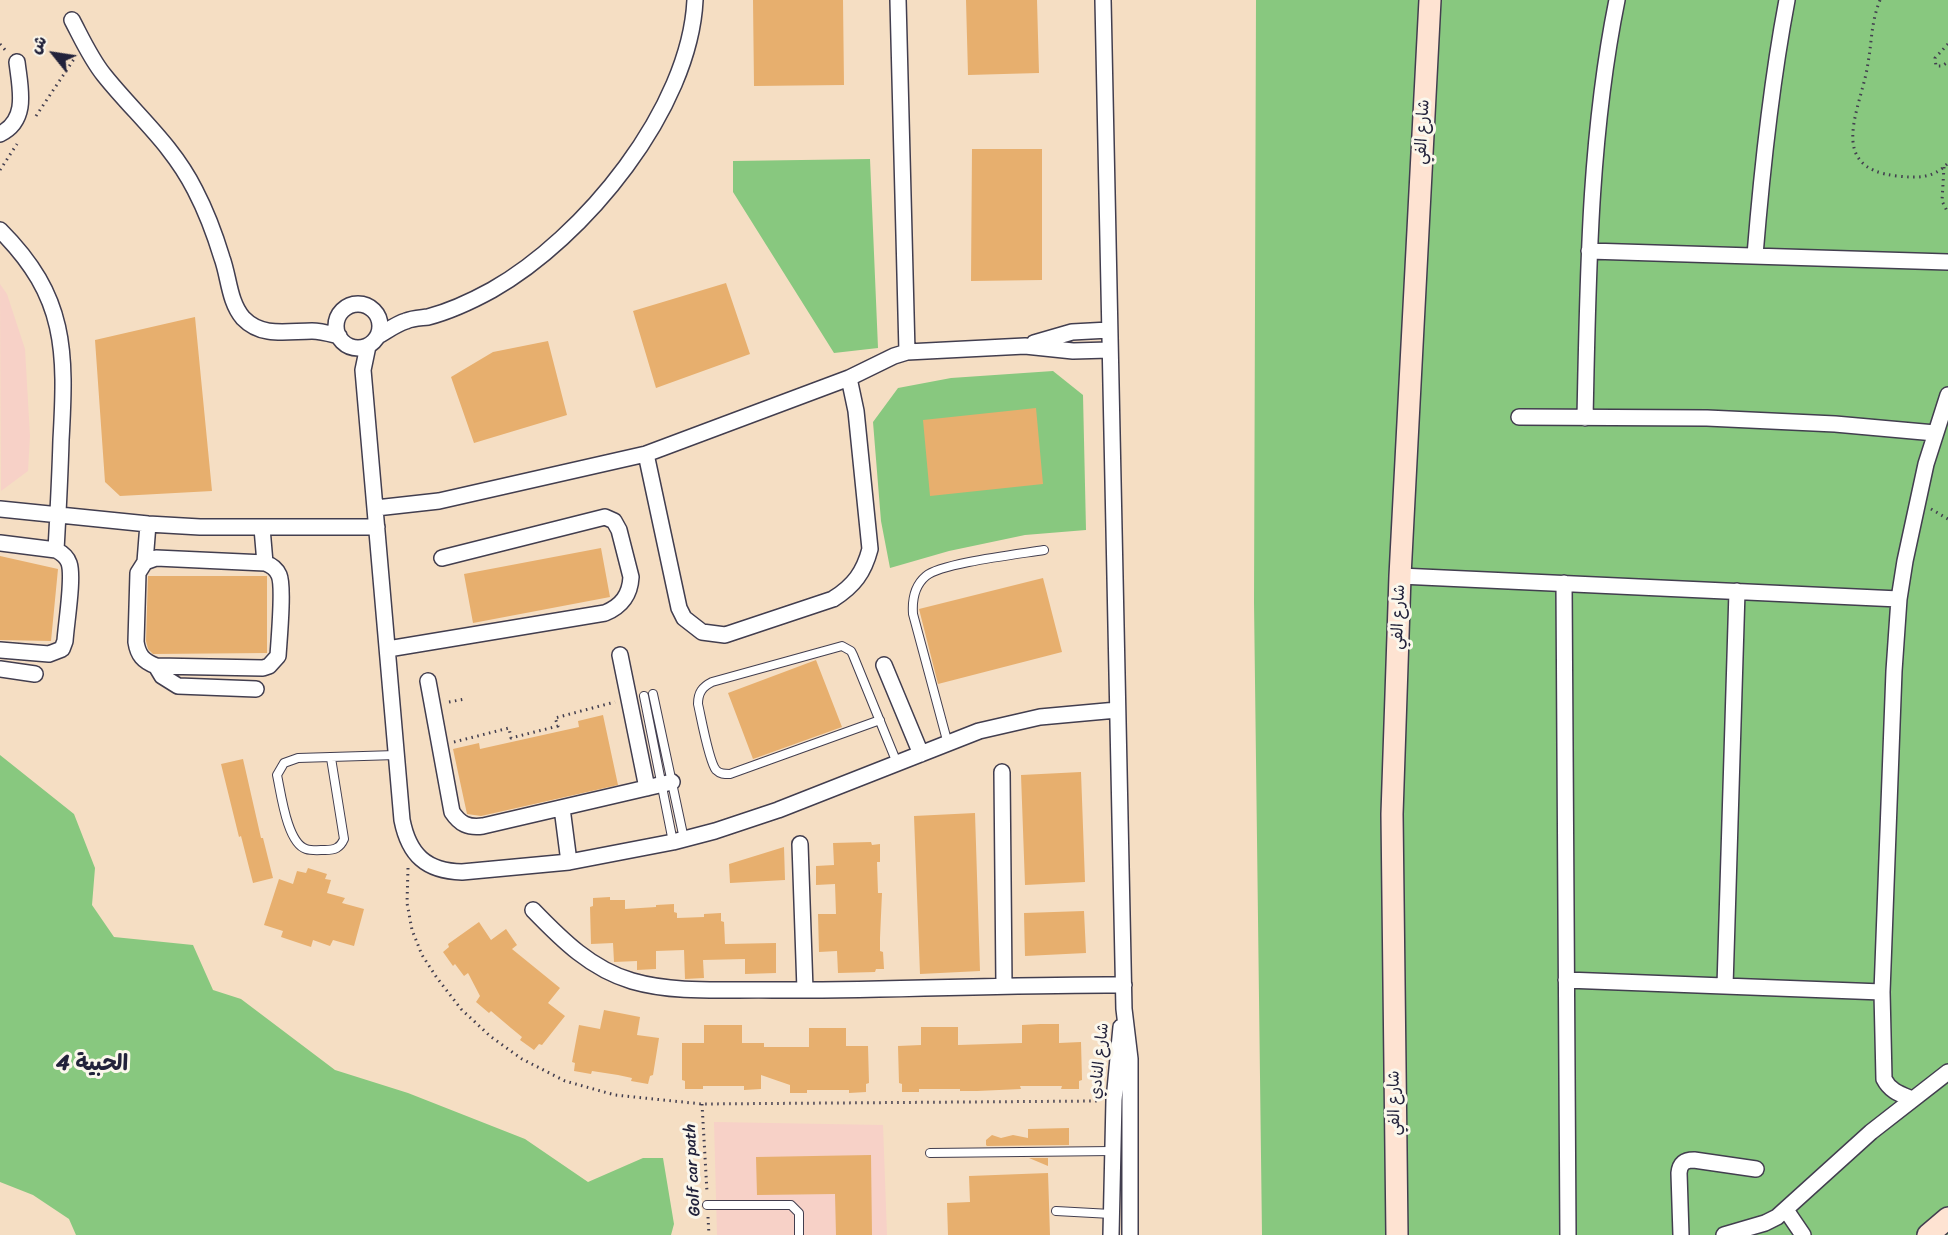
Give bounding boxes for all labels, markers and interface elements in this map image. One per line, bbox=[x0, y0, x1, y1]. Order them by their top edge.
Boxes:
north arrow bbox=[24, 24, 84, 84]
text: ش bbox=[21, 30, 55, 60]
street label: شارع الفي bbox=[1412, 99, 1434, 165]
street label: شارع الفي bbox=[1388, 584, 1410, 650]
street label: شارع النادي bbox=[1086, 1022, 1114, 1100]
district label: الحبية 4 bbox=[56, 1051, 128, 1077]
street label: شارع الفي bbox=[1385, 1070, 1405, 1136]
street label: Golf car path bbox=[681, 1123, 705, 1217]

